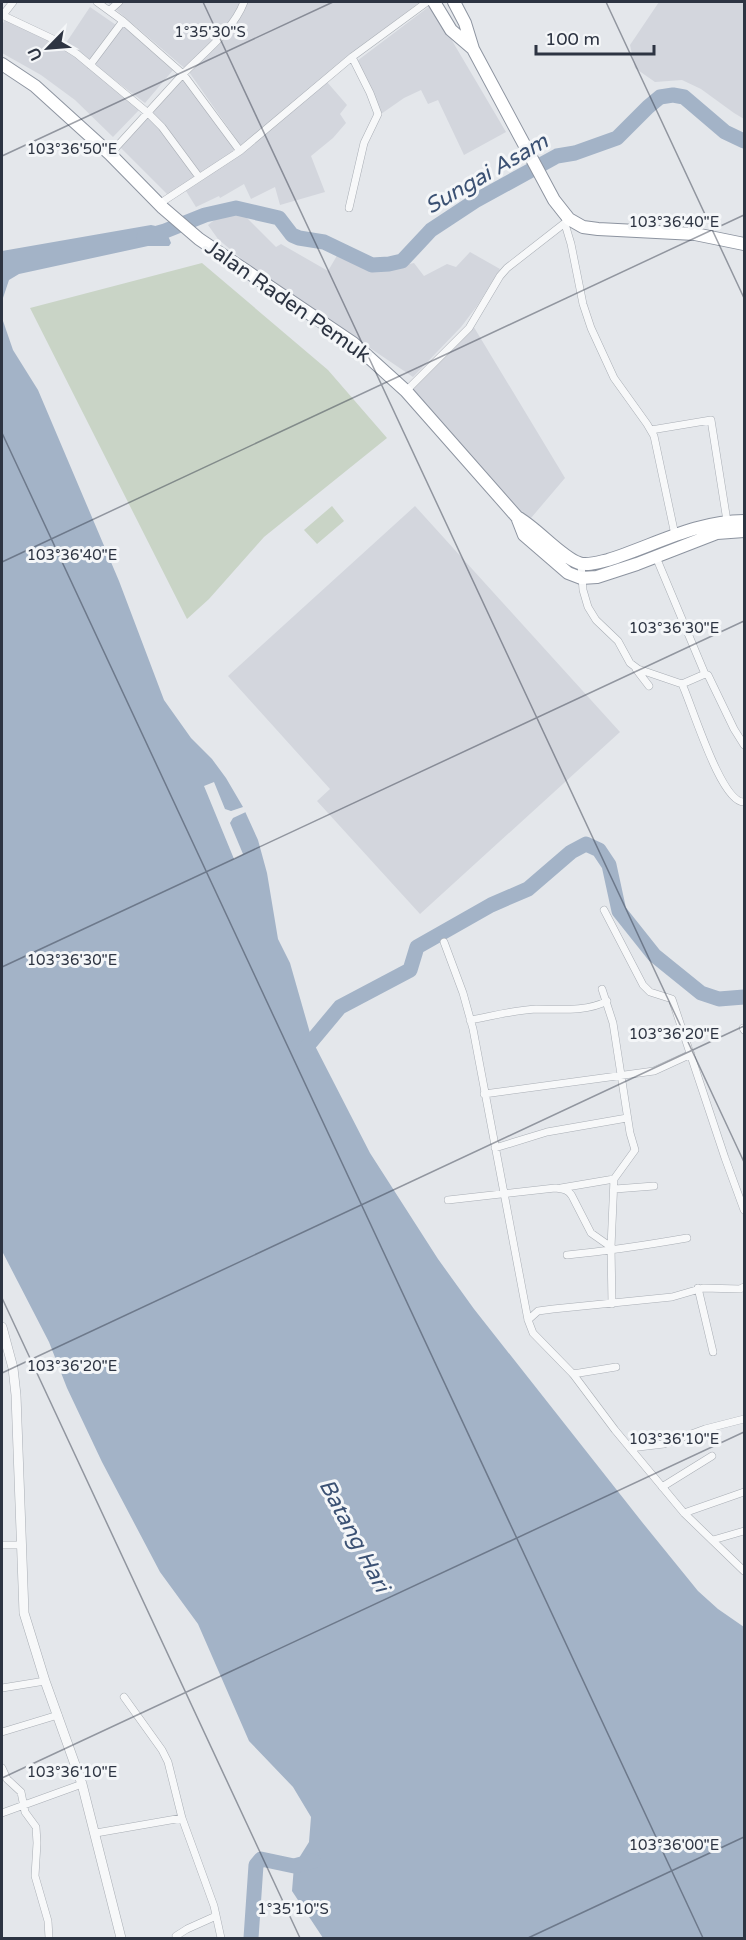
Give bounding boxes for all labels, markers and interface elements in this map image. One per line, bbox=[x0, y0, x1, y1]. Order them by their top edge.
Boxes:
north arrow bbox=[18, 18, 78, 78]
scale bar bbox=[536, 18, 654, 56]
text: 1°35'30"S bbox=[174, 23, 246, 41]
text: 100 m bbox=[545, 28, 600, 50]
text: U bbox=[24, 44, 47, 64]
water label: Sungai Asam bbox=[421, 128, 553, 219]
text: 103°36'50"E bbox=[27, 140, 117, 158]
text: 103°36'40"E bbox=[629, 213, 719, 231]
street label: Jalan Raden Pemuk bbox=[200, 235, 375, 368]
text: 103°36'40"E bbox=[27, 546, 117, 564]
text: 103°36'30"E bbox=[629, 619, 719, 637]
text: 103°36'30"E bbox=[27, 951, 117, 969]
text: 103°36'20"E bbox=[629, 1025, 719, 1043]
text: 103°36'20"E bbox=[27, 1357, 117, 1375]
text: 103°36'10"E bbox=[629, 1430, 719, 1448]
water label: Batang Hari bbox=[314, 1475, 396, 1599]
text: 103°36'10"E bbox=[27, 1763, 117, 1781]
text: 103°36'00"E bbox=[629, 1836, 719, 1854]
text: 1°35'10"S bbox=[257, 1900, 329, 1918]

